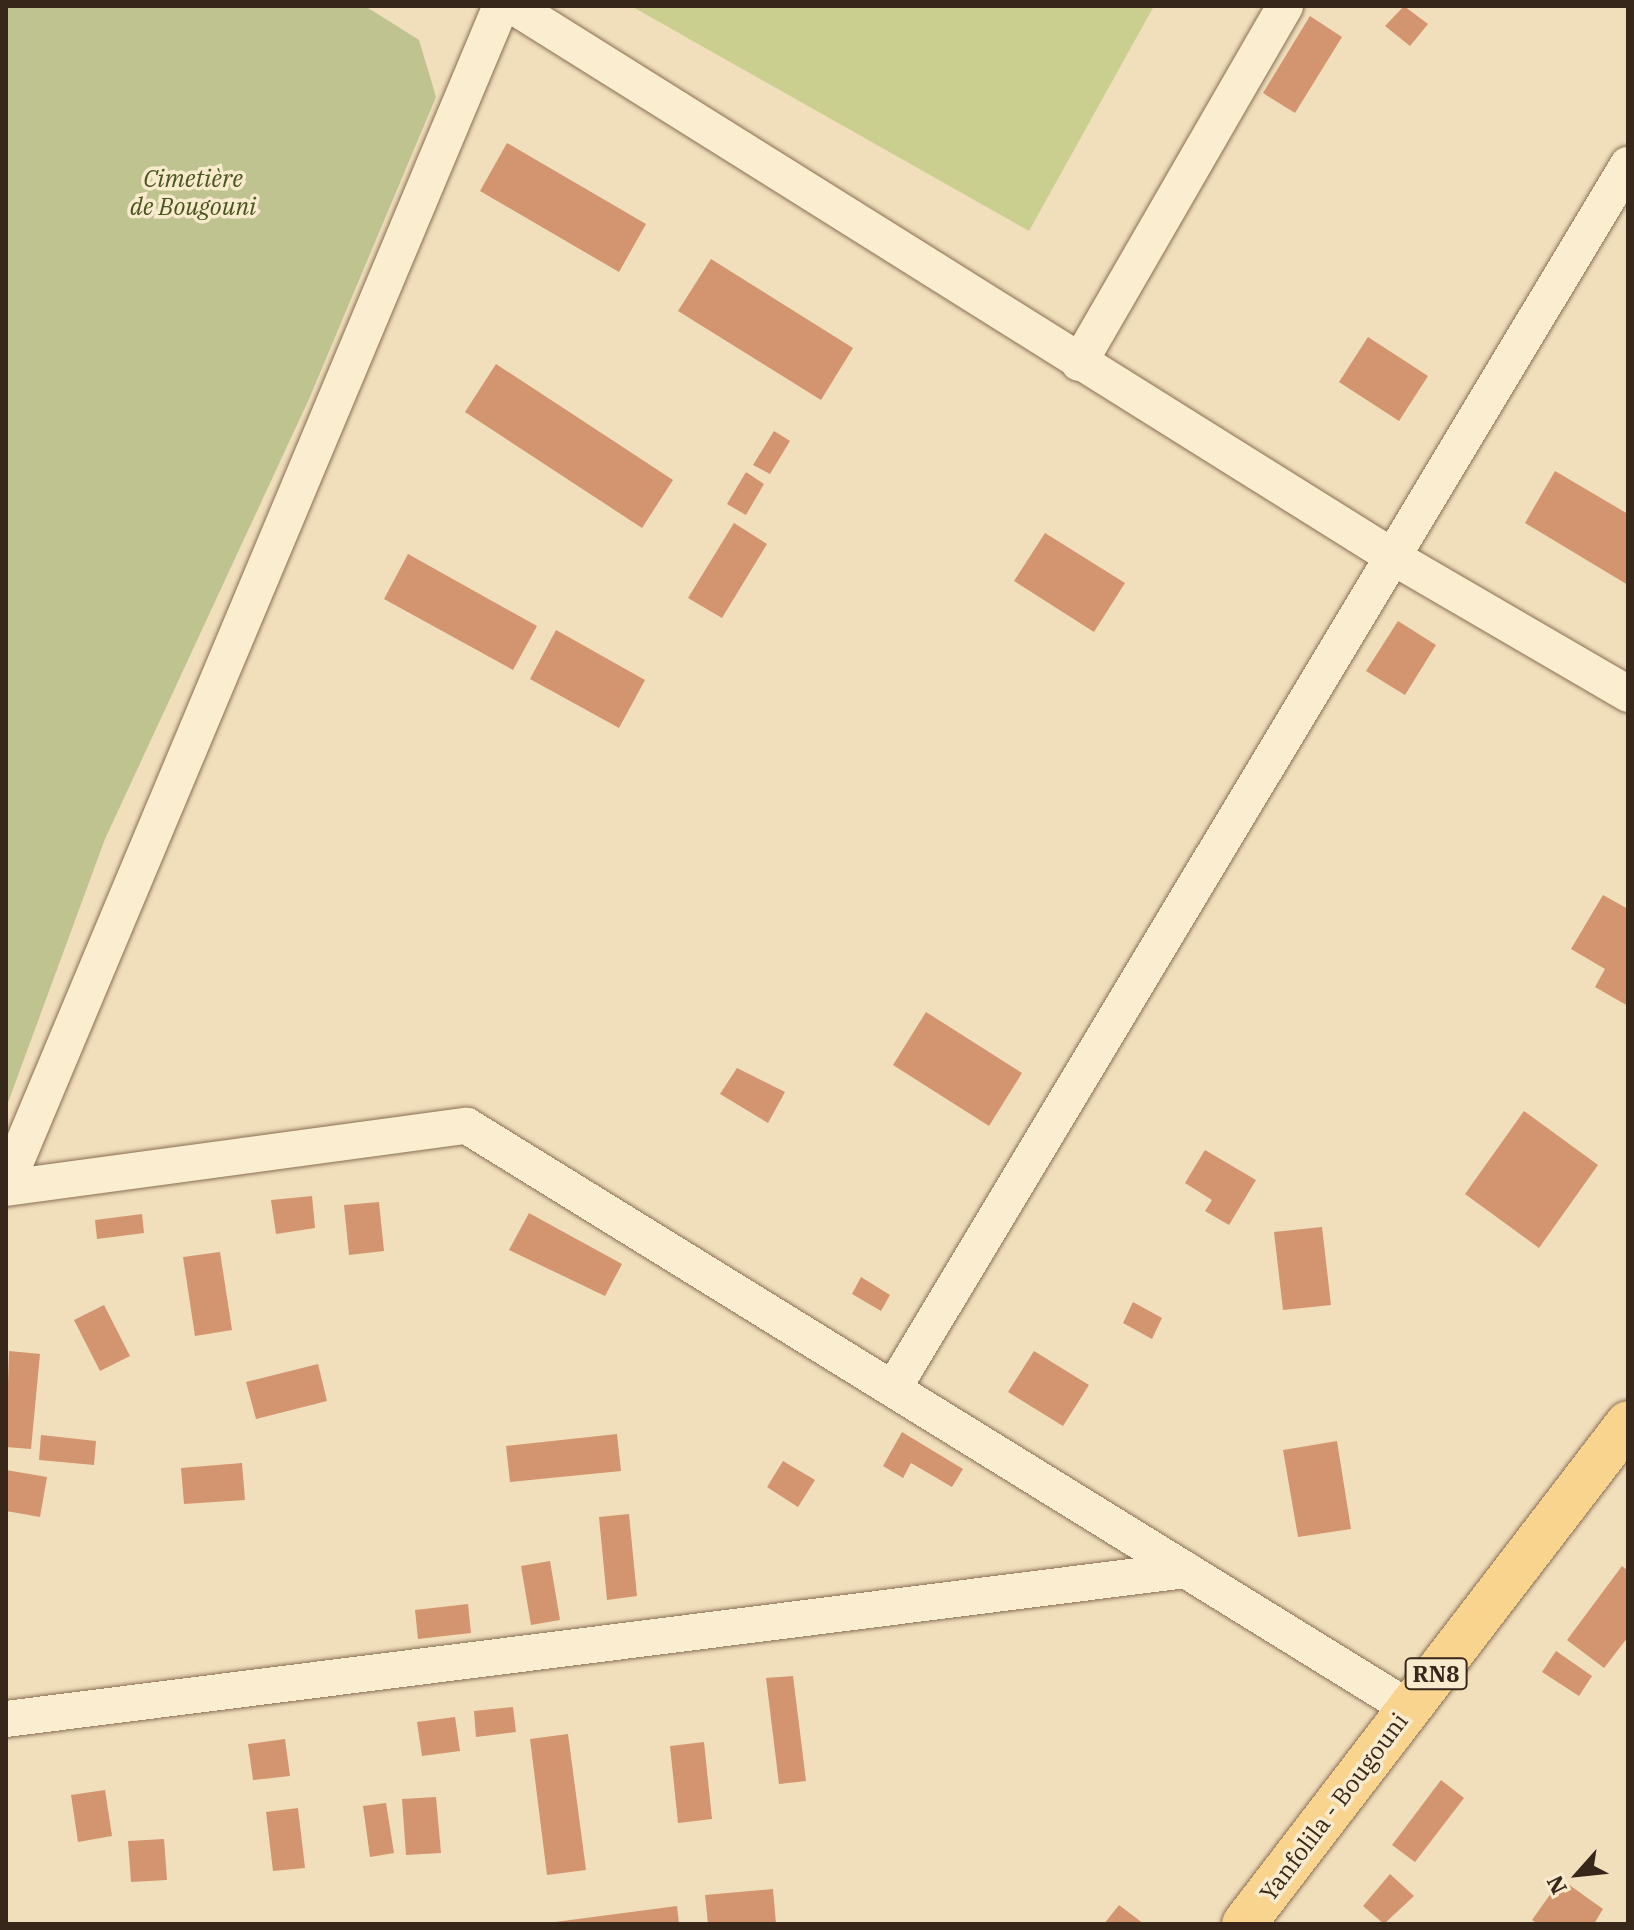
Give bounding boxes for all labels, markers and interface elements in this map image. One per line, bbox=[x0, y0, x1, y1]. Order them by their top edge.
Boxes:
park label: Cimetière de Bougouni bbox=[130, 165, 256, 221]
road number: RN8 bbox=[1404, 1656, 1468, 1692]
street label: Yanfolila - Bougouni bbox=[1254, 1707, 1414, 1907]
north arrow bbox=[1538, 1834, 1618, 1914]
text: N bbox=[1539, 1871, 1573, 1899]

